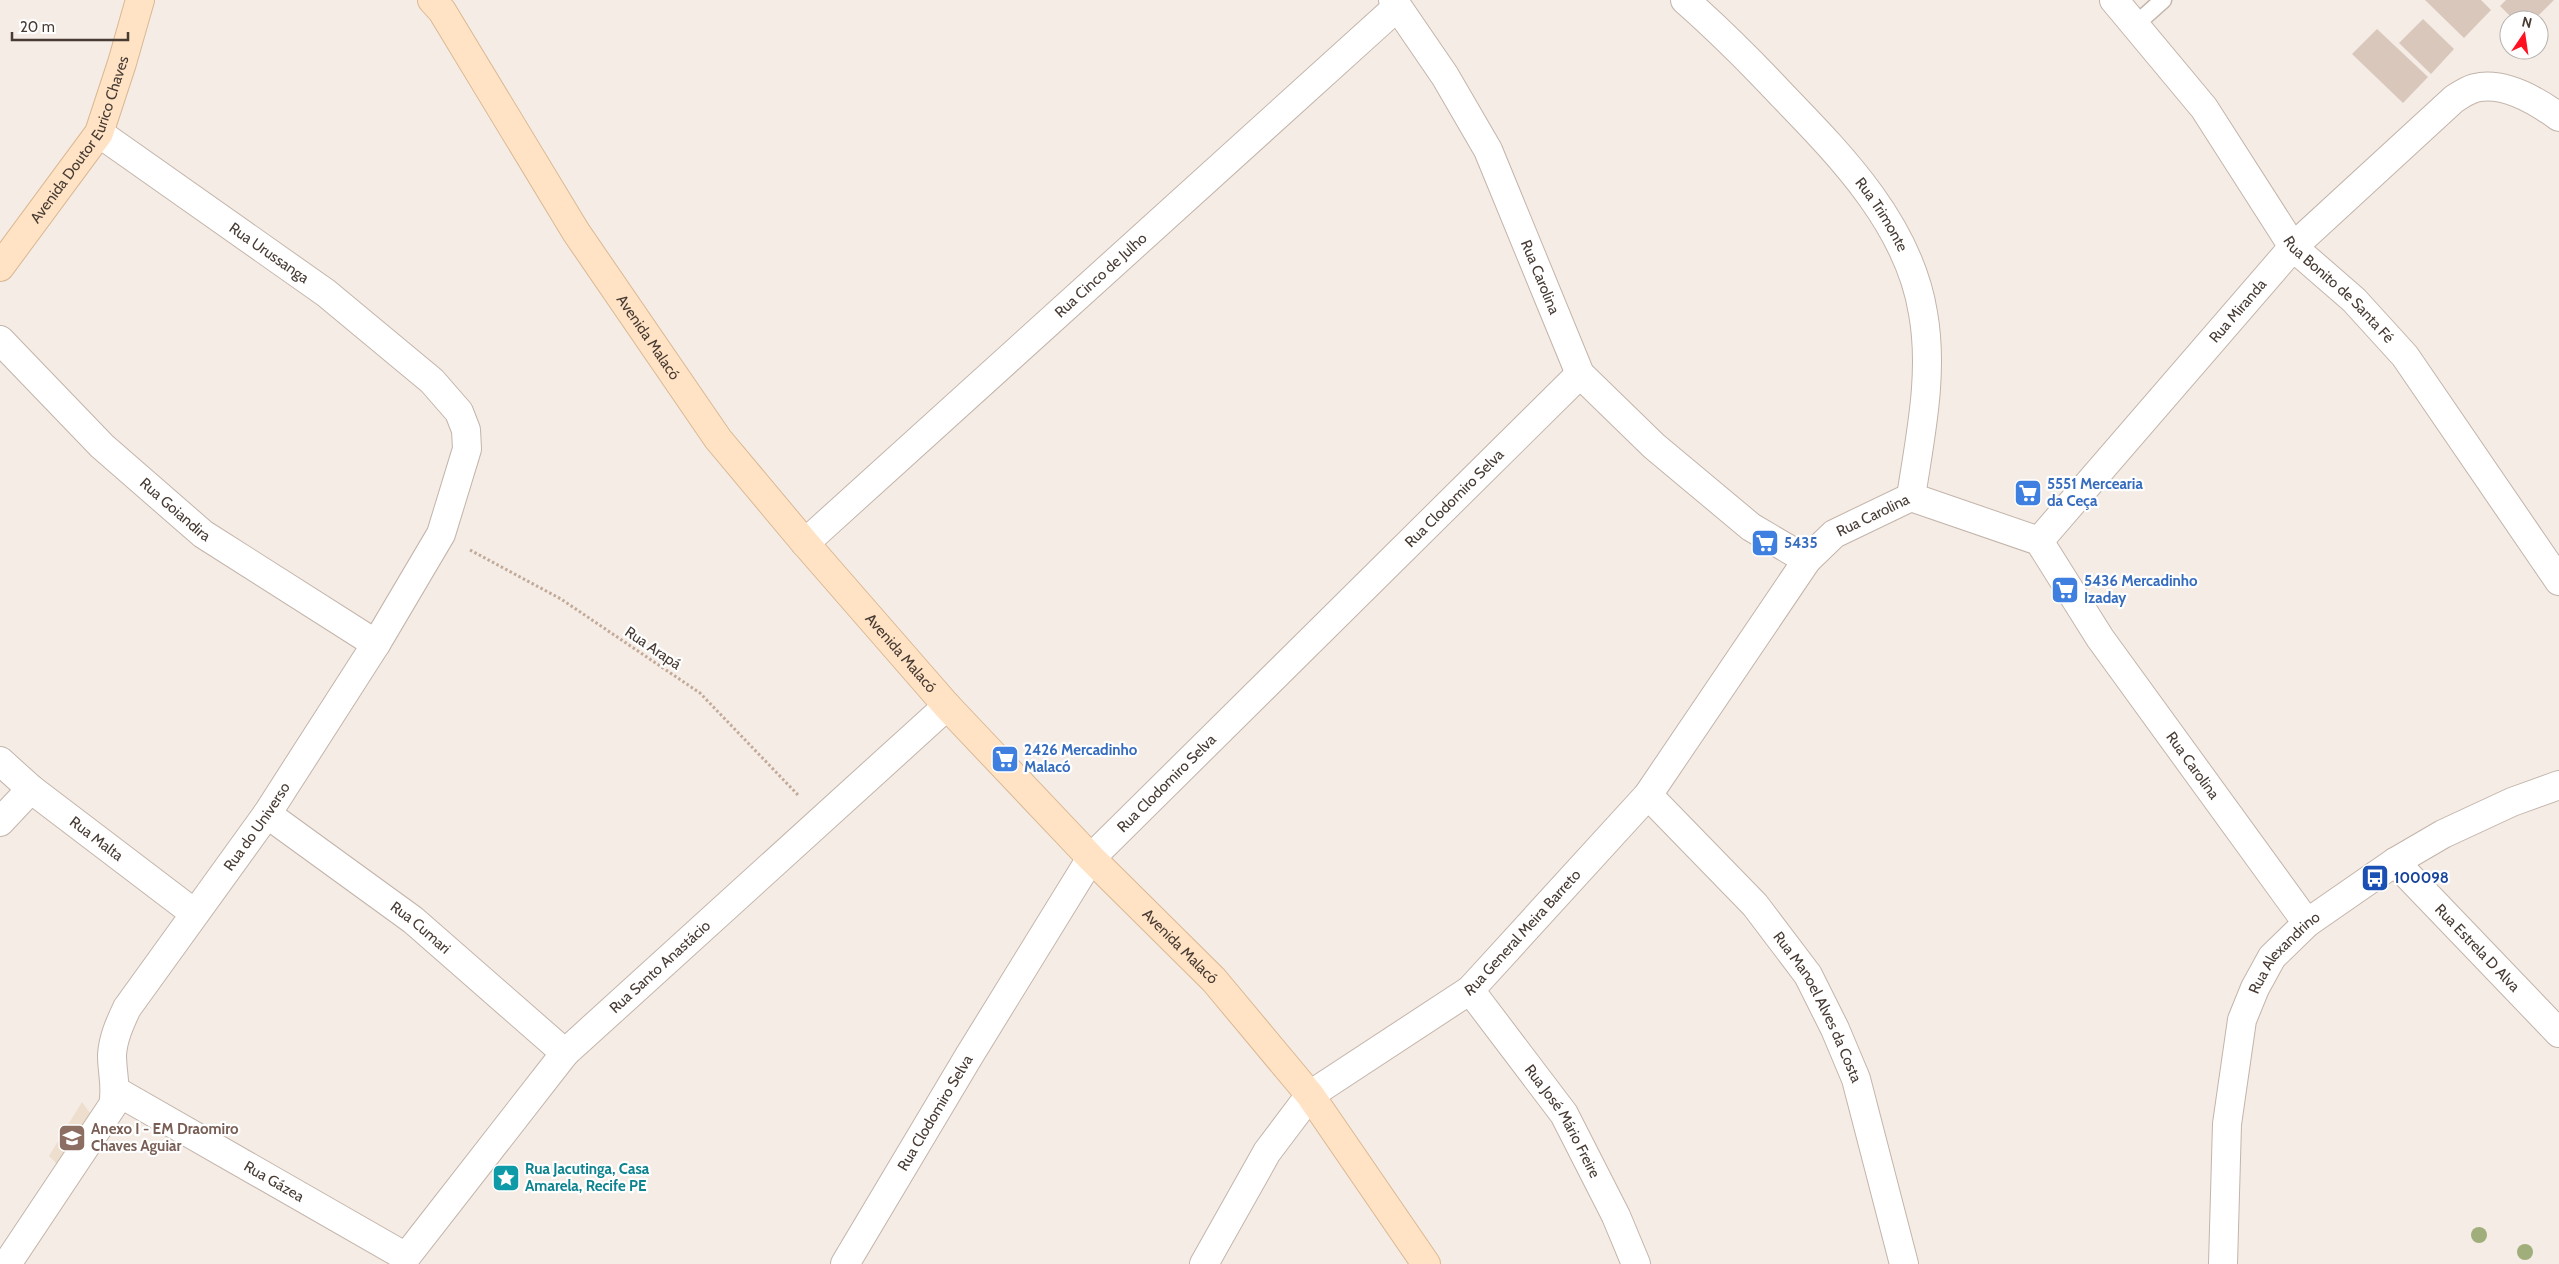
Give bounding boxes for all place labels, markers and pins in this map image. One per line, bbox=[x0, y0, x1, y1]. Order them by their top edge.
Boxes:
place label: 5551 Mercearia da Ceça bbox=[2047, 475, 2143, 510]
supermarket icon: 5551 Mercearia da Ceça bbox=[2013, 478, 2043, 508]
supermarket icon: 5435 bbox=[1750, 528, 1780, 558]
place label: 5435 bbox=[1784, 534, 1818, 552]
place label: 5436 Mercadinho Izaday bbox=[2084, 572, 2198, 607]
supermarket icon: 5436 Mercadinho Izaday bbox=[2050, 575, 2080, 605]
place label: 2426 Mercadinho Malacó bbox=[1024, 741, 1138, 776]
supermarket icon: 2426 Mercadinho Malacó bbox=[990, 744, 1020, 774]
bus stop icon: 100098 bbox=[2360, 863, 2390, 893]
place label: 100098 bbox=[2394, 869, 2449, 887]
place label: Anexo I - EM Draomiro Chaves Aguiar bbox=[91, 1120, 239, 1155]
school or university icon: Anexo I - EM Draomiro Chaves Aguiar bbox=[57, 1123, 87, 1153]
place label: Rua Jacutinga, Casa Amarela, Recife PE bbox=[525, 1160, 650, 1195]
place icon: Rua Jacutinga, Casa Amarela, Recife PE bbox=[491, 1163, 521, 1193]

